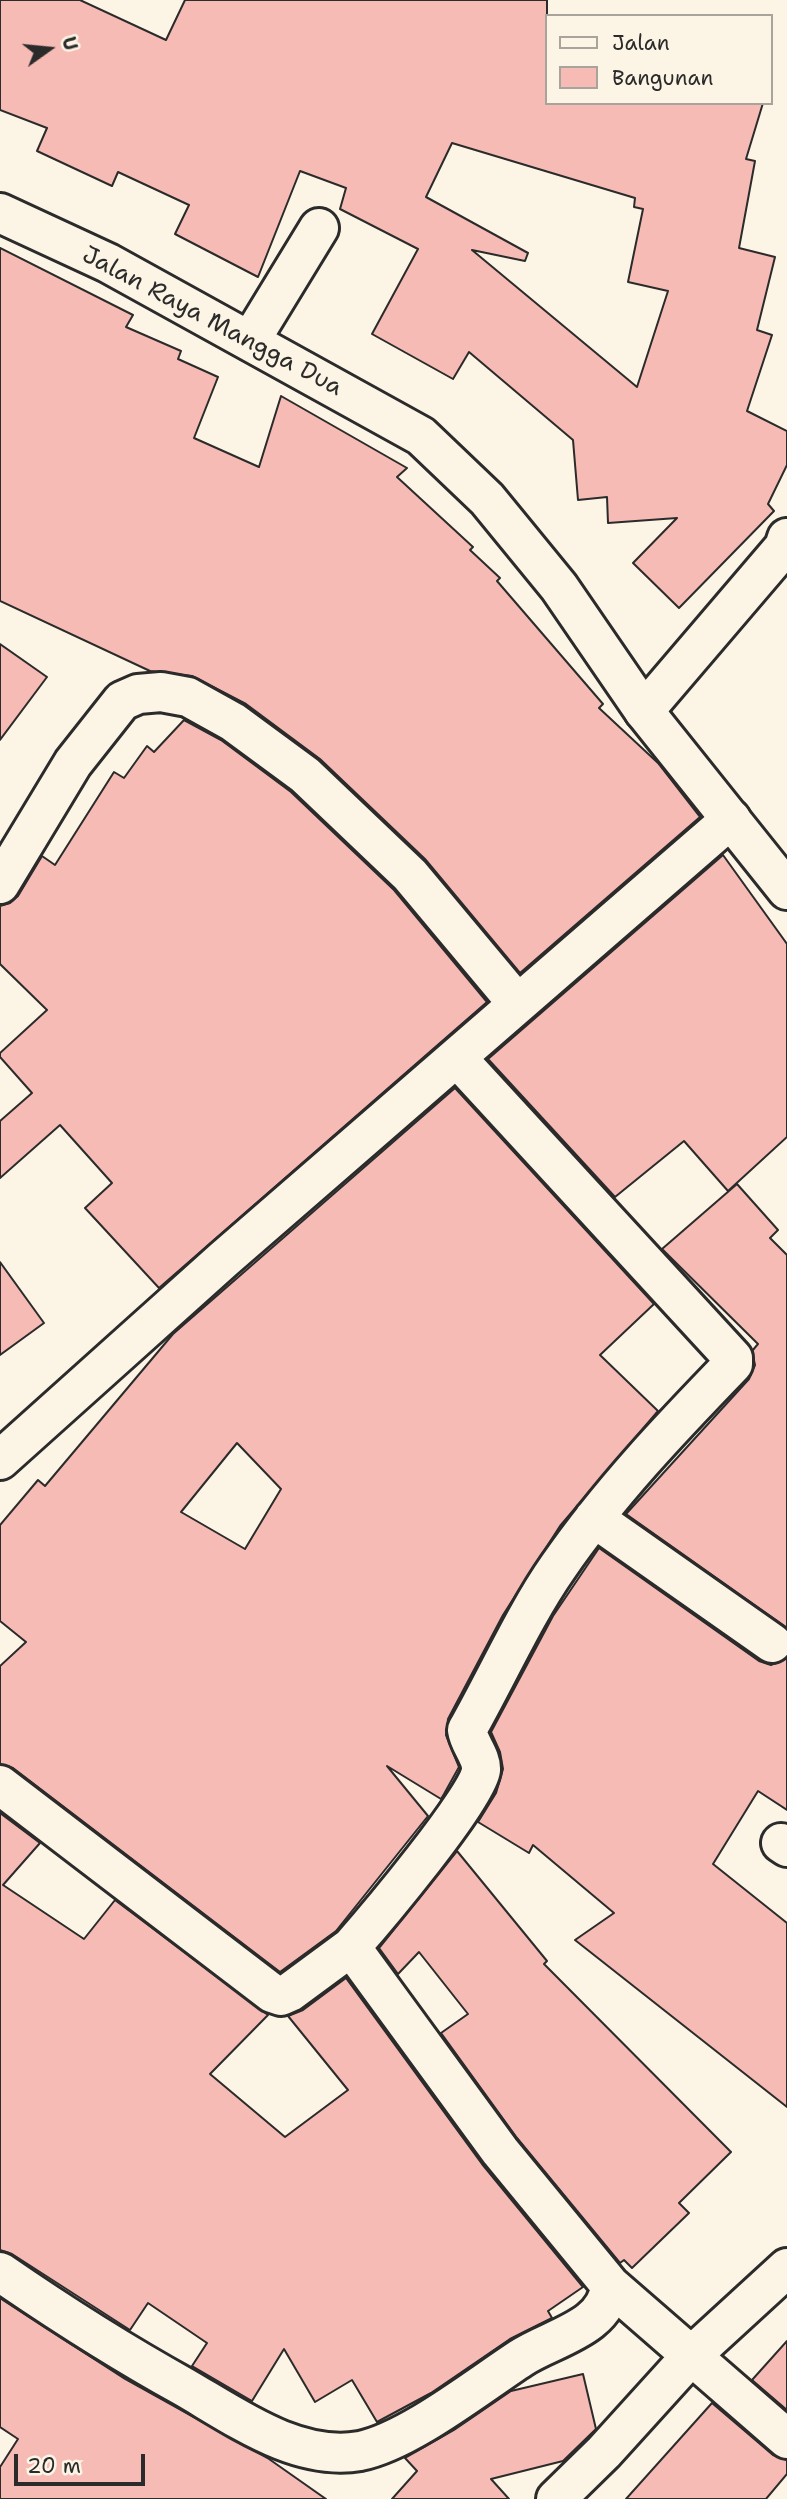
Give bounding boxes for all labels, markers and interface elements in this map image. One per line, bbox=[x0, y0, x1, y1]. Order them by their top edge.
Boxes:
north arrow bbox=[14, 14, 84, 84]
legend bbox=[546, 14, 773, 105]
text: Jalan bbox=[612, 29, 670, 57]
text: U bbox=[56, 34, 84, 53]
text: Bangunan bbox=[612, 64, 713, 92]
street label: Jalan Raya Mangga Dua bbox=[77, 241, 347, 403]
scale bar bbox=[18, 2440, 149, 2484]
text: 20 m bbox=[27, 2452, 81, 2480]

